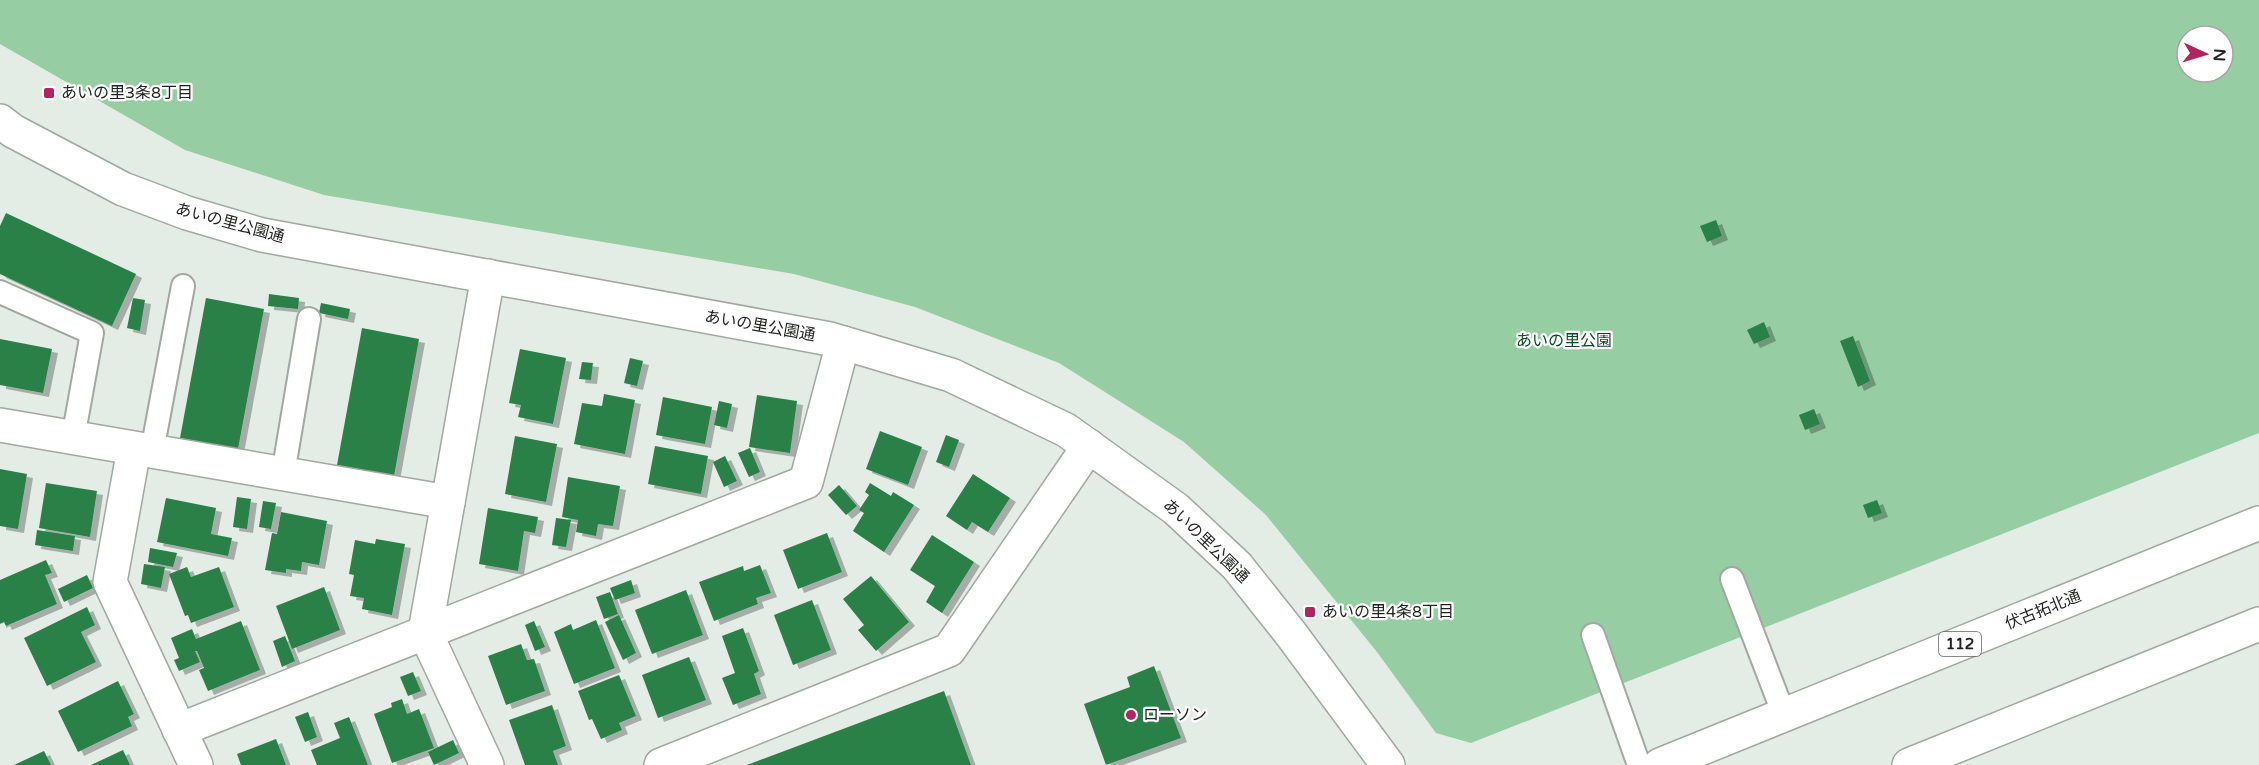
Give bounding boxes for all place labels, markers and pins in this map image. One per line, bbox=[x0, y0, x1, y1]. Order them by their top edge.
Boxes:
place label: あいの里3条8丁目 bbox=[61, 83, 193, 103]
marker: あいの里3条8丁目 bbox=[42, 86, 56, 100]
place label: あいの里4条8丁目 bbox=[1322, 602, 1454, 622]
marker: あいの里4条8丁目 bbox=[1303, 605, 1317, 619]
place label: ローソン bbox=[1143, 705, 1207, 725]
marker: ローソン bbox=[1124, 708, 1138, 722]

